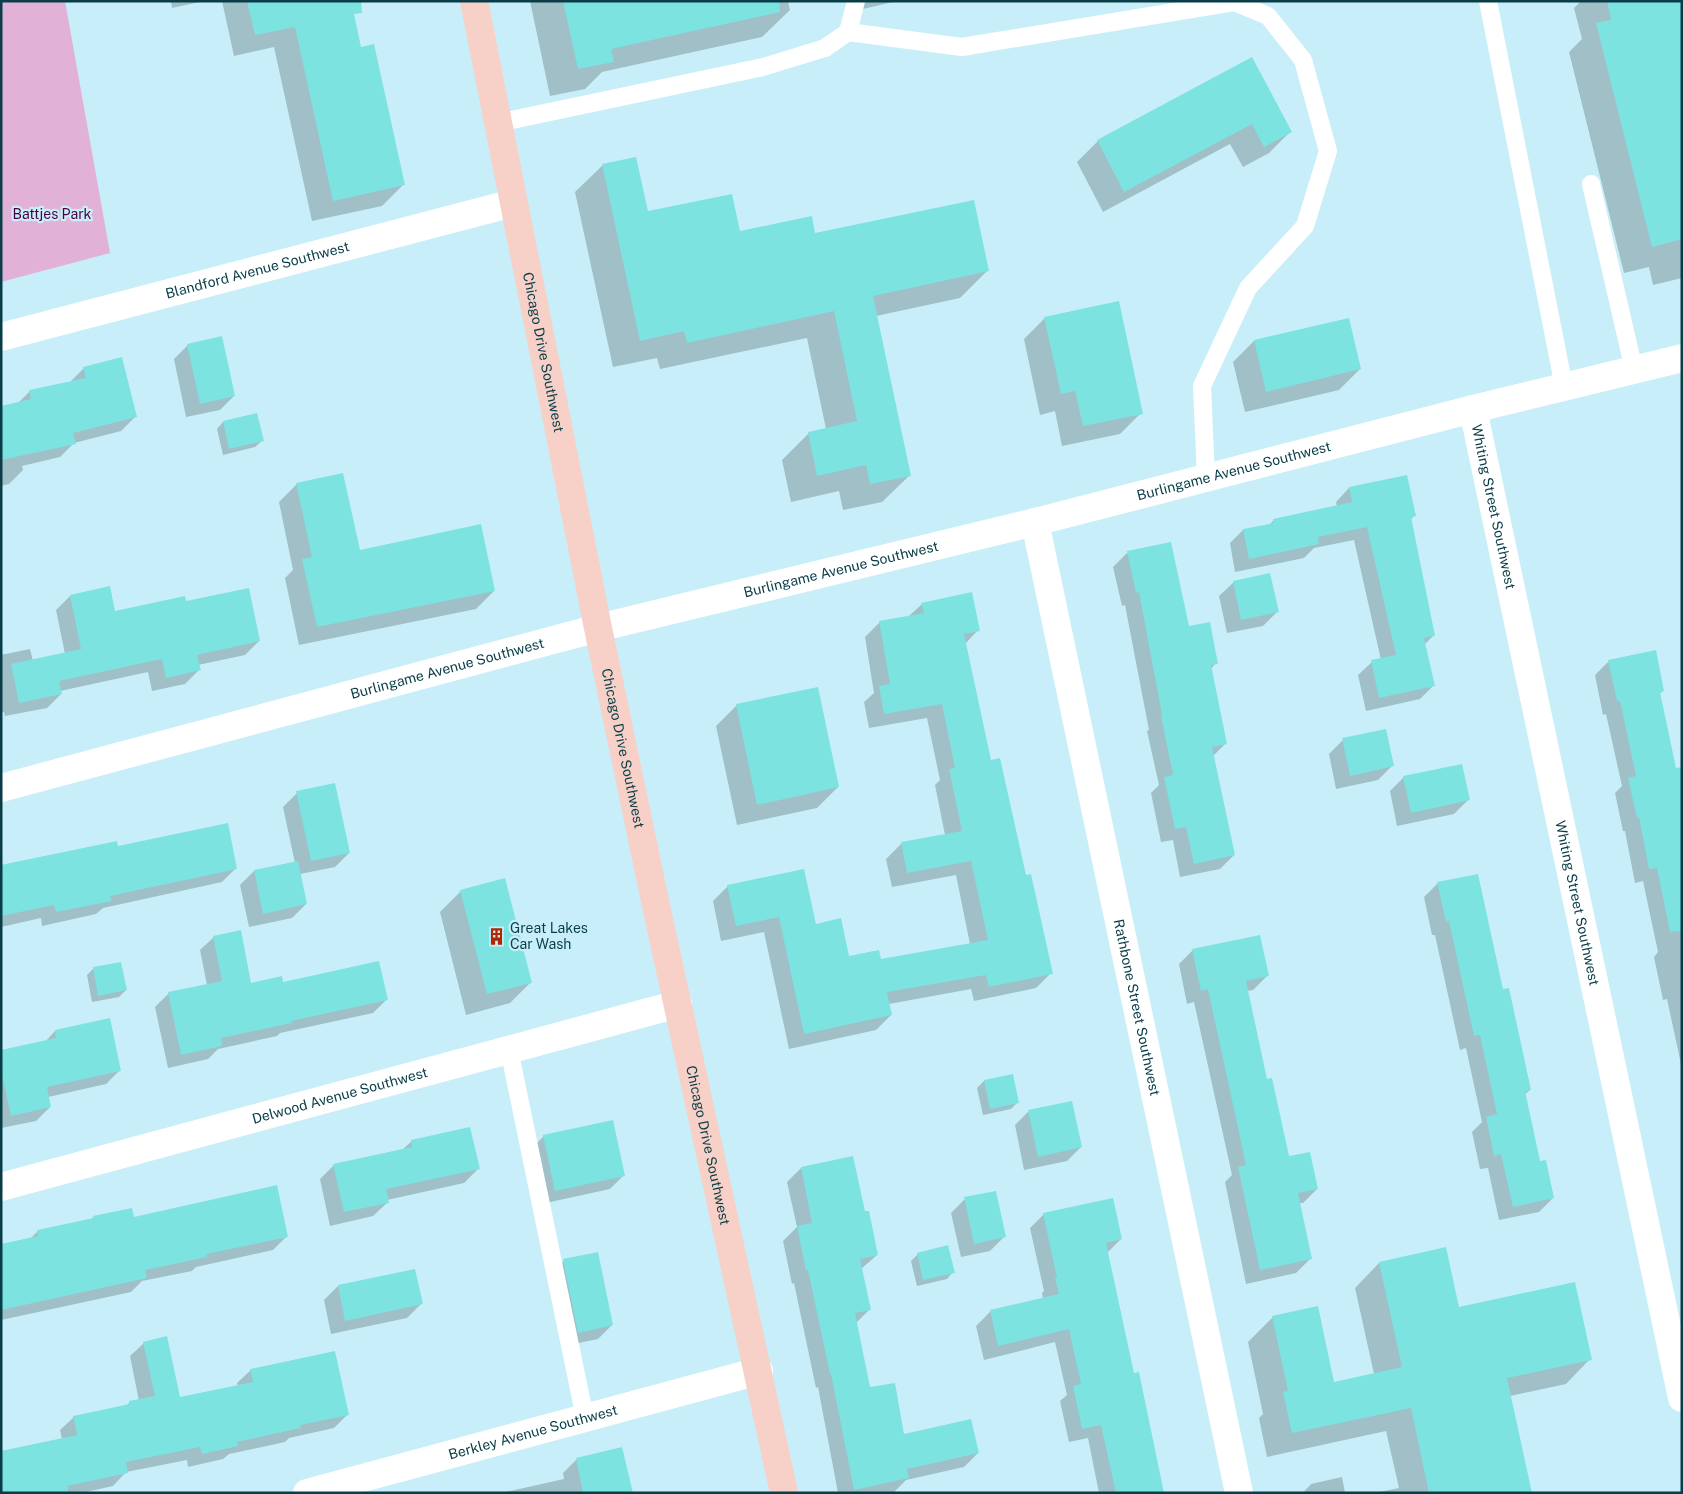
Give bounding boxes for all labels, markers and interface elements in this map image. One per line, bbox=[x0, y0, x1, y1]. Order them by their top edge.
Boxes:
park label: Battjes Park bbox=[13, 206, 92, 222]
street label: Blandford Avenue Southwest bbox=[164, 238, 351, 302]
street label: Chicago Drive Southwest bbox=[520, 271, 567, 434]
street label: Whiting Street Southwest bbox=[1468, 423, 1519, 591]
street label: Burlingame Avenue Southwest bbox=[1135, 438, 1333, 503]
street label: Burlingame Avenue Southwest bbox=[742, 538, 940, 600]
street label: Burlingame Avenue Southwest bbox=[349, 635, 546, 702]
street label: Chicago Drive Southwest bbox=[599, 667, 648, 830]
street label: Whiting Street Southwest bbox=[1552, 819, 1603, 987]
street label: Rathbone Street Southwest bbox=[1111, 918, 1163, 1097]
place label: Great Lakes Car Wash bbox=[510, 920, 588, 952]
building icon: Great Lakes Car Wash bbox=[486, 926, 506, 946]
street label: Delwood Avenue Southwest bbox=[250, 1064, 429, 1127]
street label: Chicago Drive Southwest bbox=[683, 1064, 733, 1226]
street label: Berkley Avenue Southwest bbox=[447, 1402, 619, 1462]

